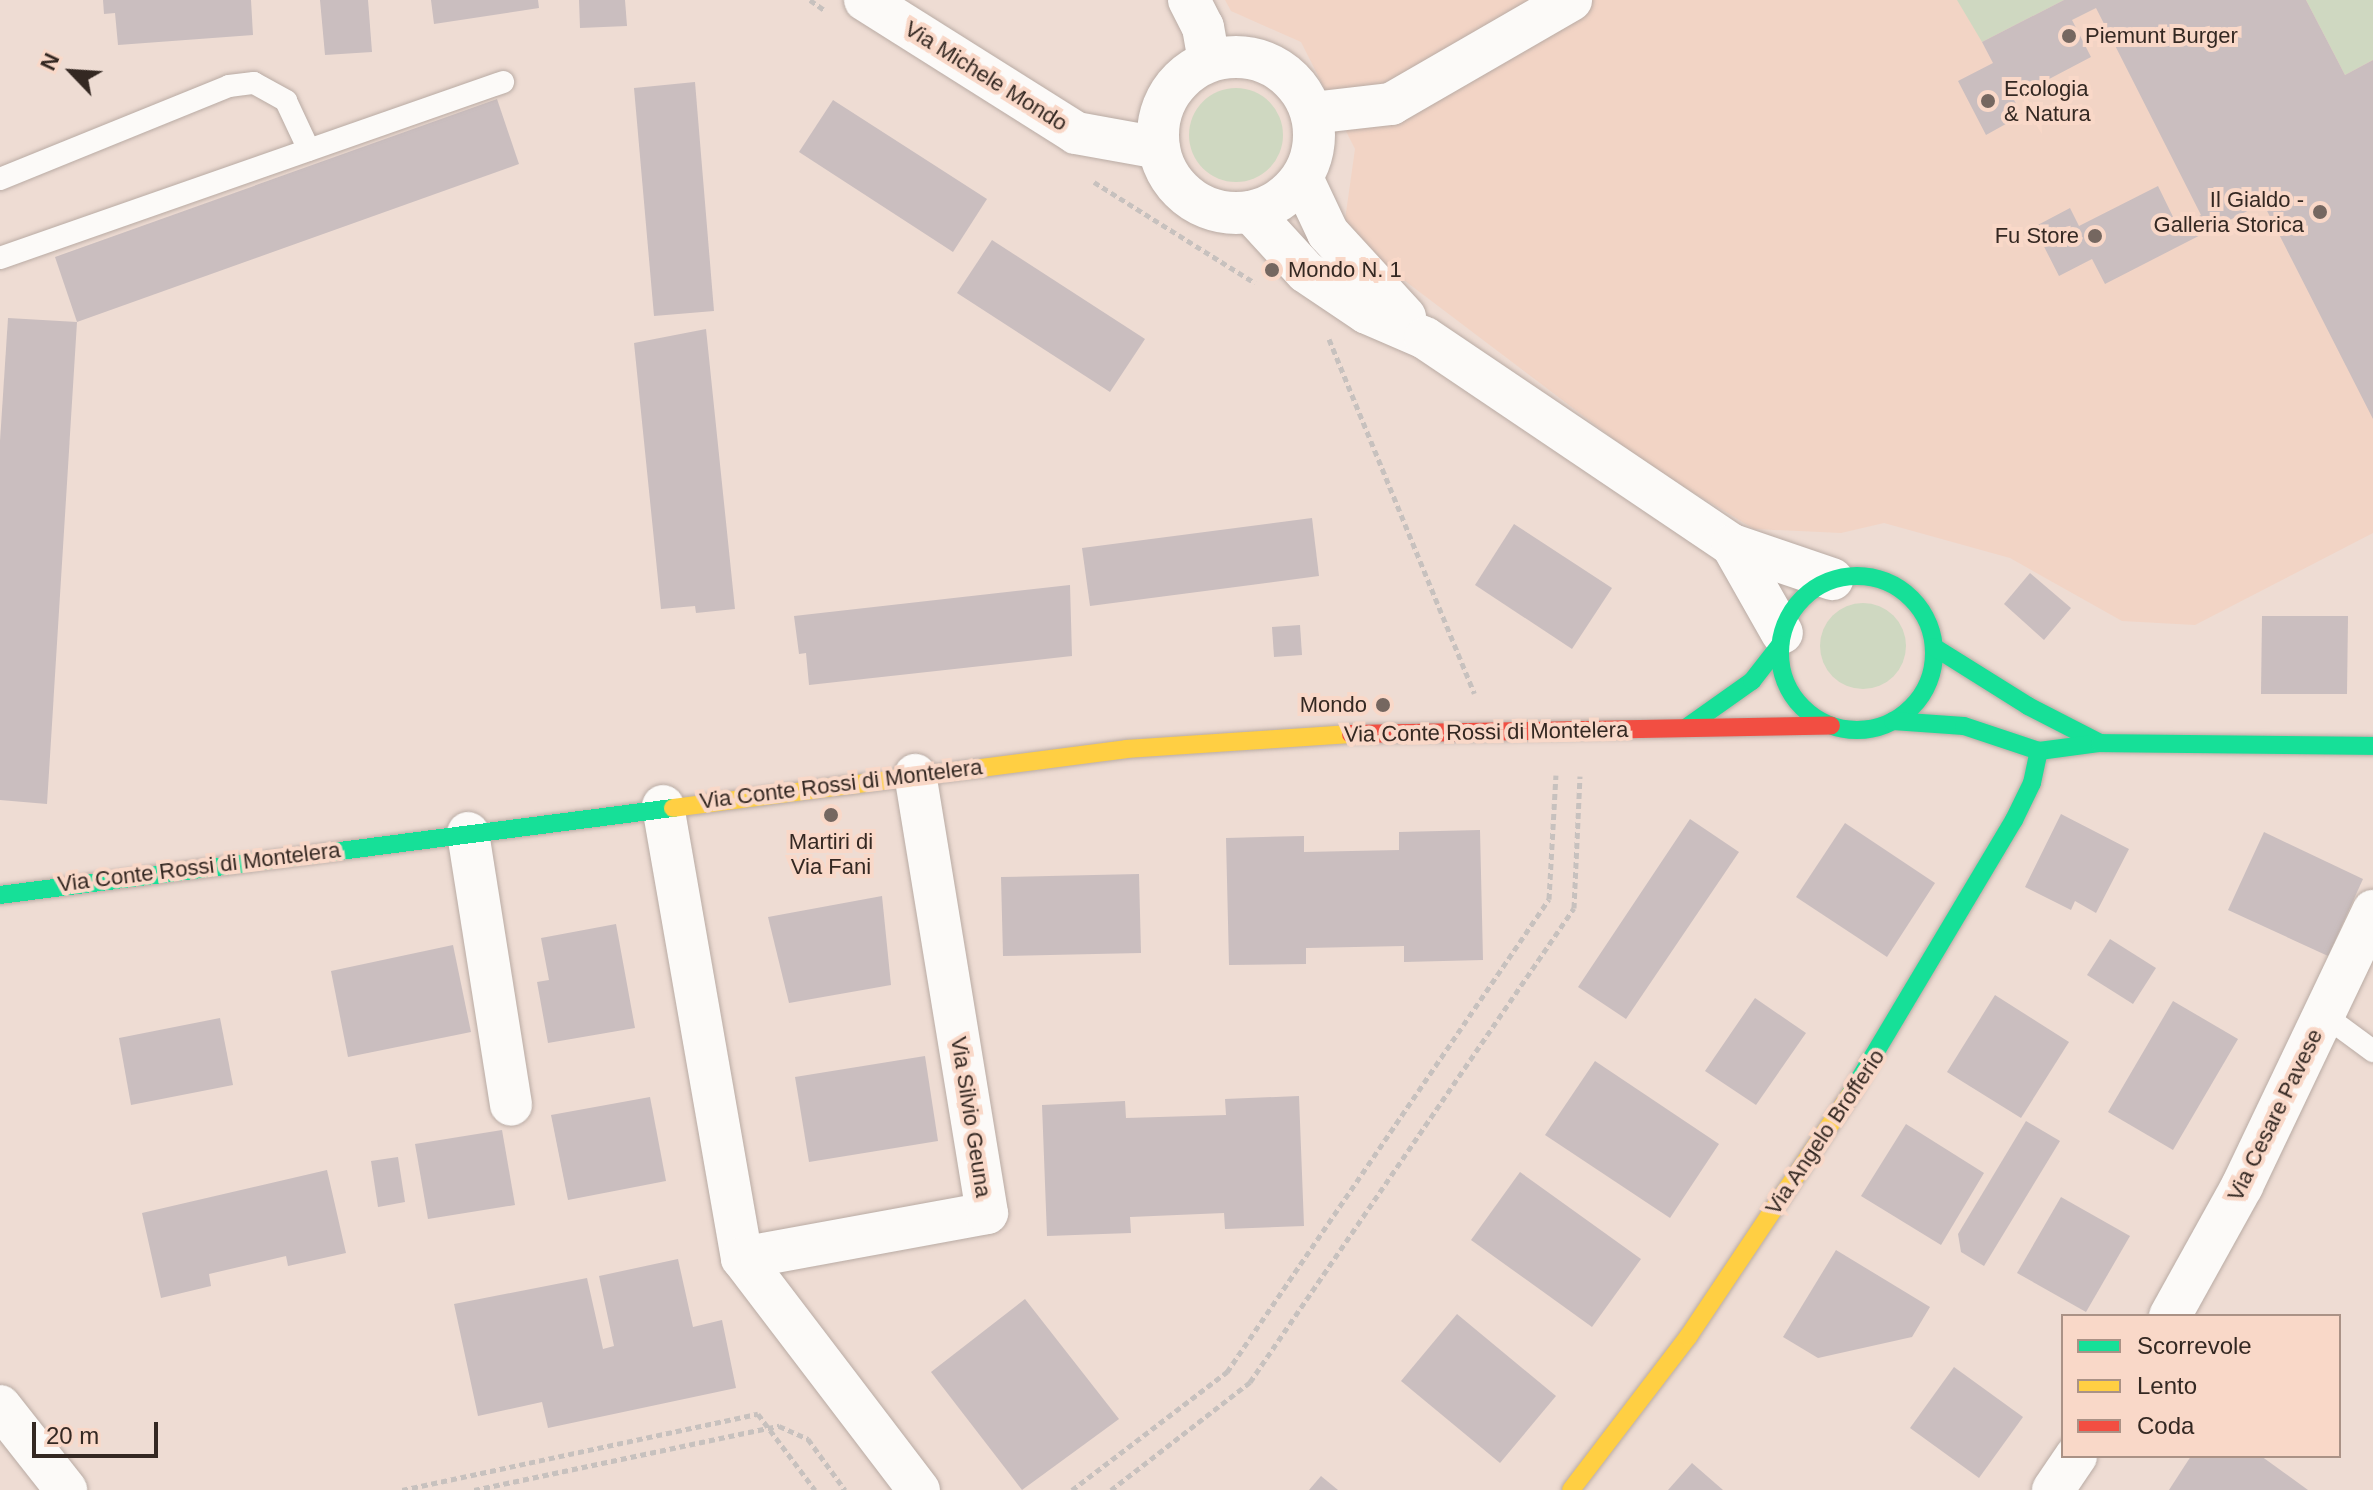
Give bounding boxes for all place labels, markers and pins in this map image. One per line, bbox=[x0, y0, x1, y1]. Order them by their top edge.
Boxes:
place label: Piemunt Burger bbox=[2085, 23, 2238, 49]
marker: Piemunt Burger bbox=[2060, 27, 2078, 45]
place label: Ecologia & Natura bbox=[2004, 75, 2091, 126]
marker: Ecologia & Natura bbox=[1979, 92, 1997, 110]
place label: Il Gialdo - Galleria Storica bbox=[2154, 186, 2304, 238]
marker: Il Gialdo - Galleria Storica bbox=[2311, 203, 2329, 221]
place label: Fu Store bbox=[1995, 223, 2079, 249]
marker: Fu Store bbox=[2086, 227, 2104, 245]
place label: Mondo N. 1 bbox=[1288, 257, 1402, 283]
marker: Mondo N. 1 bbox=[1263, 261, 1281, 279]
place label: Mondo bbox=[1300, 692, 1367, 718]
marker: Mondo bbox=[1374, 696, 1392, 714]
marker: Martiri di Via Fani bbox=[822, 806, 840, 824]
place label: Martiri di Via Fani bbox=[789, 828, 873, 880]

